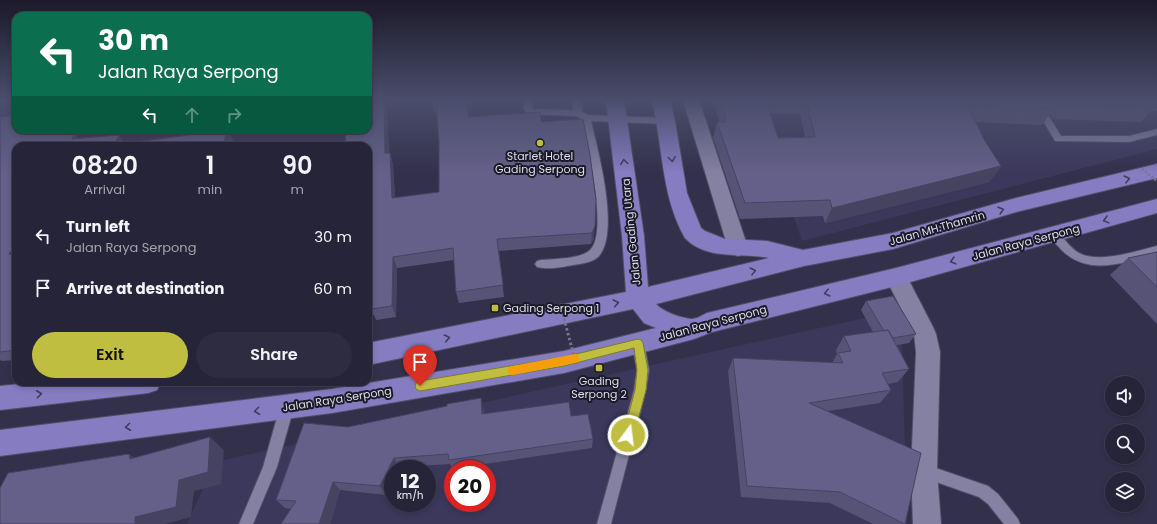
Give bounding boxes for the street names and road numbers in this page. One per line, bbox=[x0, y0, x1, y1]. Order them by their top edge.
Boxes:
street label: Jalan Gading Utara bbox=[617, 178, 645, 286]
street label: Jalan MH.Thamrin bbox=[888, 207, 986, 249]
street label: Jalan Raya Serpong bbox=[971, 220, 1081, 264]
street label: Jalan Raya Serpong bbox=[658, 301, 768, 345]
street label: Jalan Raya Serpong bbox=[281, 382, 393, 416]

